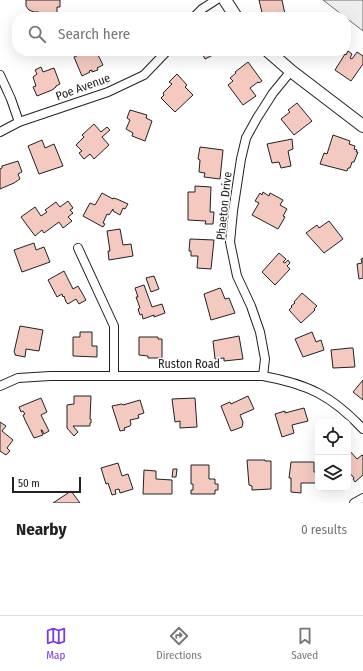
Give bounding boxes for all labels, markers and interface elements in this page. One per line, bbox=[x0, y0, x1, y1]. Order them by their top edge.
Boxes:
search box bbox=[12, 12, 351, 56]
icon: search bbox=[26, 23, 48, 45]
text: Search here bbox=[58, 25, 130, 43]
street label: Poe Avenue bbox=[54, 71, 112, 103]
street label: Phaeton Drive bbox=[213, 171, 235, 241]
street label: Ruston Road bbox=[158, 357, 220, 371]
map controls bbox=[315, 419, 351, 491]
button: locate bbox=[315, 419, 351, 455]
button: layers bbox=[315, 455, 351, 491]
scale bar bbox=[12, 475, 81, 494]
text: 50 m bbox=[18, 477, 40, 490]
text: Nearby bbox=[16, 519, 67, 540]
text: 0 results bbox=[301, 522, 347, 537]
tab: Map bbox=[45, 625, 67, 662]
tab: Directions bbox=[156, 625, 202, 662]
tab: Saved bbox=[291, 625, 318, 662]

